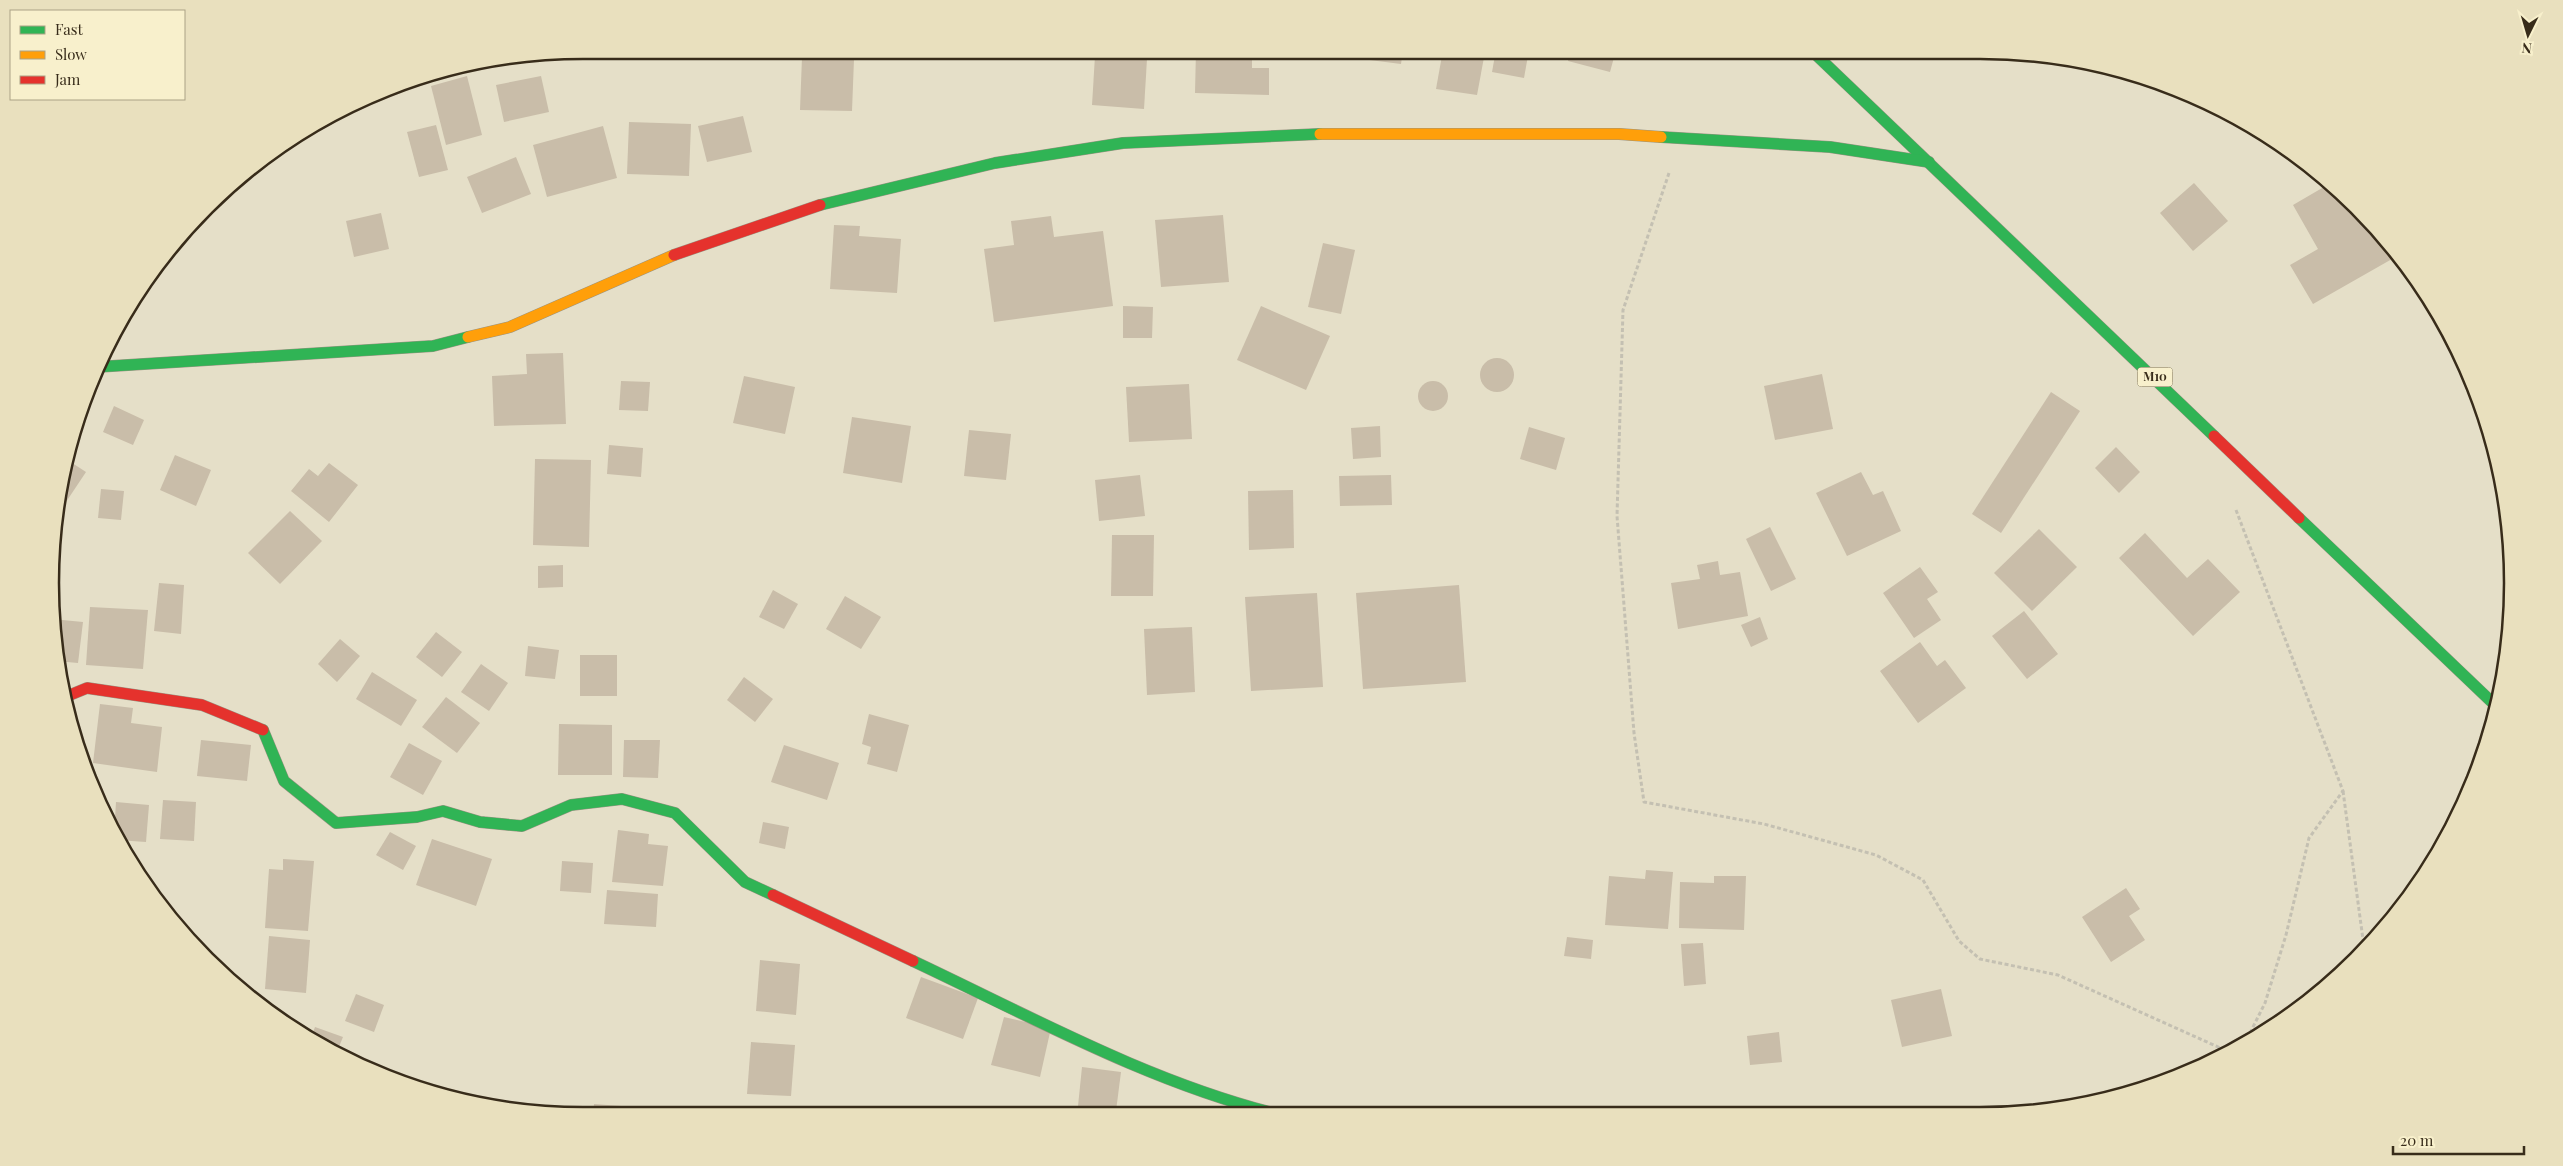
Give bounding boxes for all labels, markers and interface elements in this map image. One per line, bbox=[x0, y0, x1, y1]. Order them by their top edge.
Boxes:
legend bbox=[10, 10, 185, 100]
north arrow bbox=[2503, 10, 2553, 60]
text: Fast bbox=[55, 19, 84, 39]
text: N bbox=[2521, 39, 2533, 58]
text: Slow bbox=[55, 44, 87, 64]
text: Jam bbox=[54, 69, 81, 89]
road number: M10 bbox=[2138, 368, 2172, 387]
scale bar bbox=[2393, 1124, 2524, 1156]
text: 20 m bbox=[2400, 1130, 2434, 1150]

